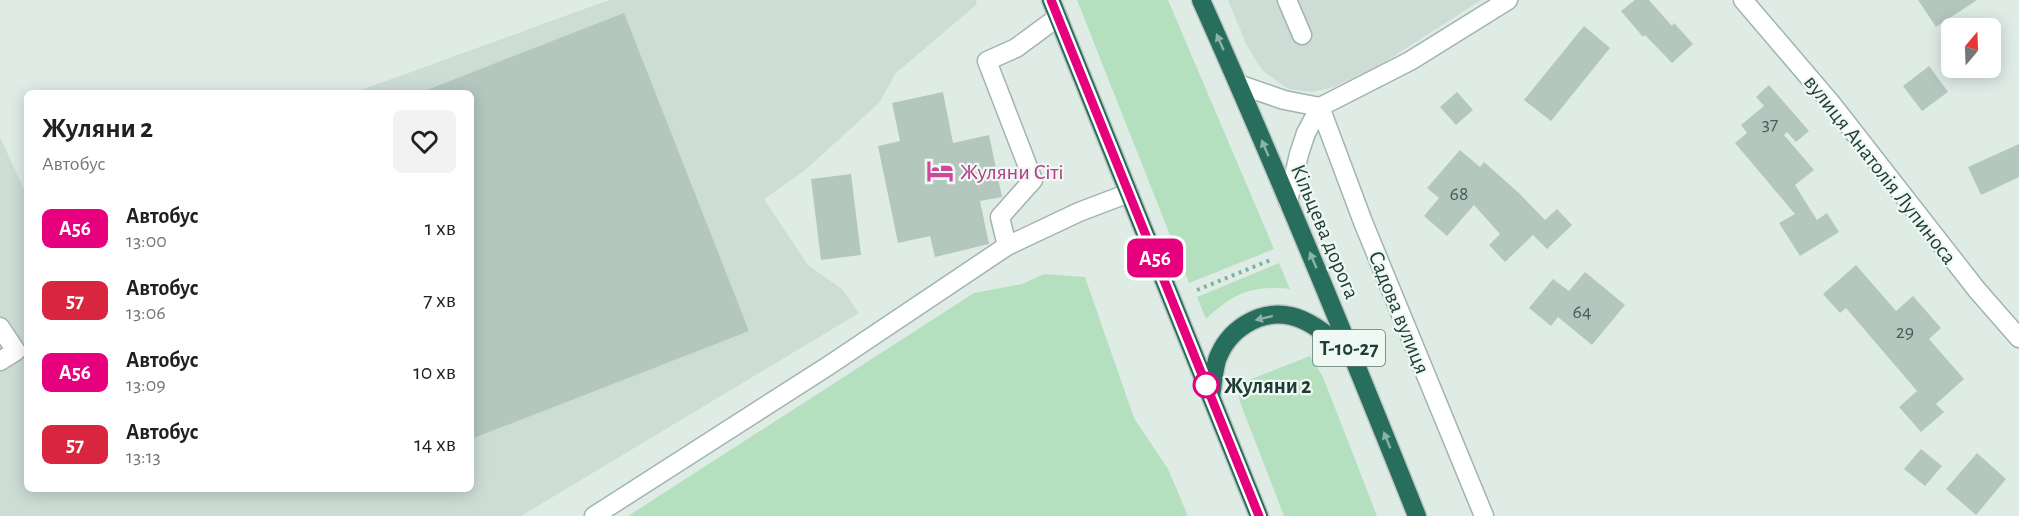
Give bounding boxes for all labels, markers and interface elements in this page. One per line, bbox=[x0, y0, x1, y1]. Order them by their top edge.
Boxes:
north arrow bbox=[1941, 18, 2001, 78]
map controls bbox=[1941, 18, 2001, 78]
one-way arrow bbox=[1214, 33, 1224, 51]
street label: вулиця Анатолія Лупиноса bbox=[1800, 71, 1961, 268]
button: heart bbox=[393, 110, 456, 173]
house number: 37 bbox=[1762, 114, 1778, 134]
text: Жуляни 2 bbox=[42, 115, 153, 143]
one-way arrow bbox=[1260, 139, 1269, 157]
text: Автобус bbox=[42, 154, 106, 174]
hotel icon: Жуляни Сіті bbox=[925, 156, 955, 186]
place label: Жуляни Сіті bbox=[960, 161, 1064, 183]
street label: Кільцева дорога bbox=[1287, 161, 1363, 302]
house number: 68 bbox=[1450, 184, 1468, 204]
text: Автобус bbox=[126, 205, 199, 227]
text: 1 хв bbox=[425, 217, 456, 239]
text: A56 bbox=[59, 218, 91, 239]
text: 13:00 bbox=[126, 231, 167, 251]
line badge: A56 bbox=[1120, 238, 1190, 278]
text: A56 bbox=[1139, 248, 1171, 269]
street label: Садова вулиця bbox=[1364, 248, 1434, 377]
one-way arrow bbox=[1308, 251, 1317, 269]
text: Автобус bbox=[126, 277, 199, 299]
text: 7 хв bbox=[423, 289, 456, 311]
text: 57 bbox=[66, 290, 84, 311]
house number: 64 bbox=[1572, 302, 1592, 322]
text: 13:06 bbox=[126, 303, 166, 323]
one-way arrow bbox=[1254, 313, 1273, 323]
house number: 29 bbox=[1896, 322, 1914, 342]
road number: Т-10-27 bbox=[1313, 330, 1385, 366]
text: Автобус bbox=[126, 349, 199, 371]
text: 10 хв bbox=[413, 361, 456, 383]
text: A56 bbox=[59, 362, 91, 383]
marker: Жуляни 2 bbox=[1193, 372, 1219, 398]
text: 13:09 bbox=[126, 375, 166, 395]
place label: Жуляни 2 bbox=[1224, 375, 1311, 398]
text: Автобус bbox=[126, 421, 199, 443]
one-way arrow bbox=[1382, 431, 1392, 449]
text: 14 хв bbox=[414, 433, 456, 455]
text: 57 bbox=[66, 434, 84, 455]
text: 13:13 bbox=[126, 447, 161, 467]

